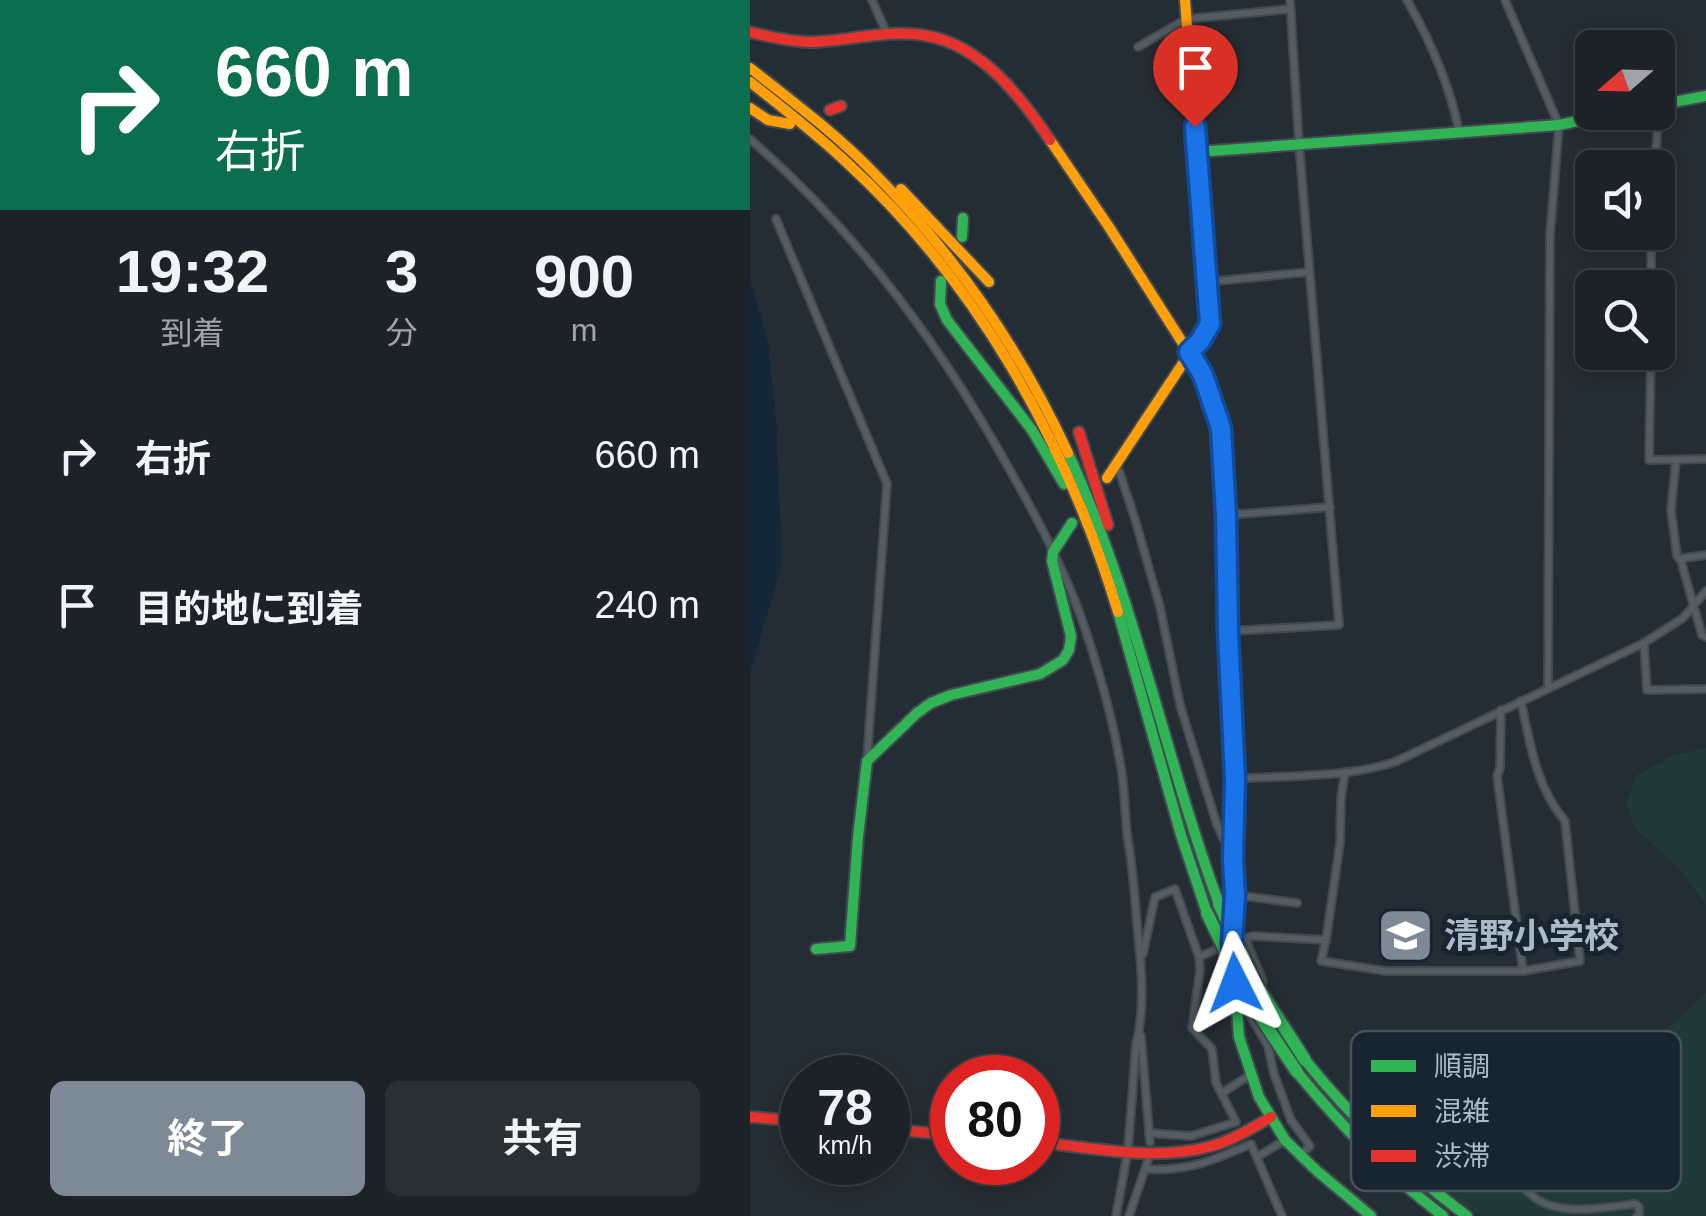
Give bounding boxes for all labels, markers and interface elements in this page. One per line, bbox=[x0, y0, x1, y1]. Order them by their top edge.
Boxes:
pin bbox=[1153, 25, 1238, 128]
north arrow bbox=[1575, 30, 1675, 130]
map controls bbox=[1575, 30, 1675, 370]
text: 660 m bbox=[215, 33, 413, 111]
icon: right bbox=[50, 40, 180, 170]
icon: arrive bbox=[1168, 40, 1223, 95]
text: 右折 bbox=[215, 126, 305, 177]
button: sound bbox=[1575, 150, 1675, 250]
text: 19:32 bbox=[116, 238, 269, 305]
text: 3 bbox=[385, 238, 418, 305]
text: 900 bbox=[534, 243, 634, 310]
button: search bbox=[1575, 270, 1675, 370]
text: m bbox=[571, 312, 597, 348]
text: 到着 bbox=[160, 315, 224, 351]
text: 分 bbox=[386, 315, 418, 351]
icon: right bbox=[50, 428, 105, 483]
text: 660 m bbox=[594, 434, 700, 476]
text: 右折 bbox=[135, 438, 211, 480]
icon: arrive bbox=[50, 578, 105, 633]
text: 240 m bbox=[594, 584, 700, 626]
text: 目的地に到着 bbox=[135, 588, 363, 630]
school or university icon: 清野小学校 bbox=[1375, 906, 1435, 966]
place label: 清野小学校 bbox=[1444, 916, 1619, 955]
position arrow bbox=[1183, 931, 1287, 1035]
legend bbox=[1351, 1031, 1681, 1191]
text: 順調 bbox=[1434, 1051, 1490, 1082]
speed limit sign: 80 bbox=[930, 1055, 1060, 1185]
text: 78 bbox=[817, 1080, 873, 1136]
button: 終了 bbox=[50, 1081, 365, 1196]
button: 共有 bbox=[385, 1081, 700, 1196]
text: 混雑 bbox=[1434, 1096, 1490, 1127]
text: km/h bbox=[818, 1131, 872, 1159]
text: 渋滞 bbox=[1434, 1141, 1490, 1172]

